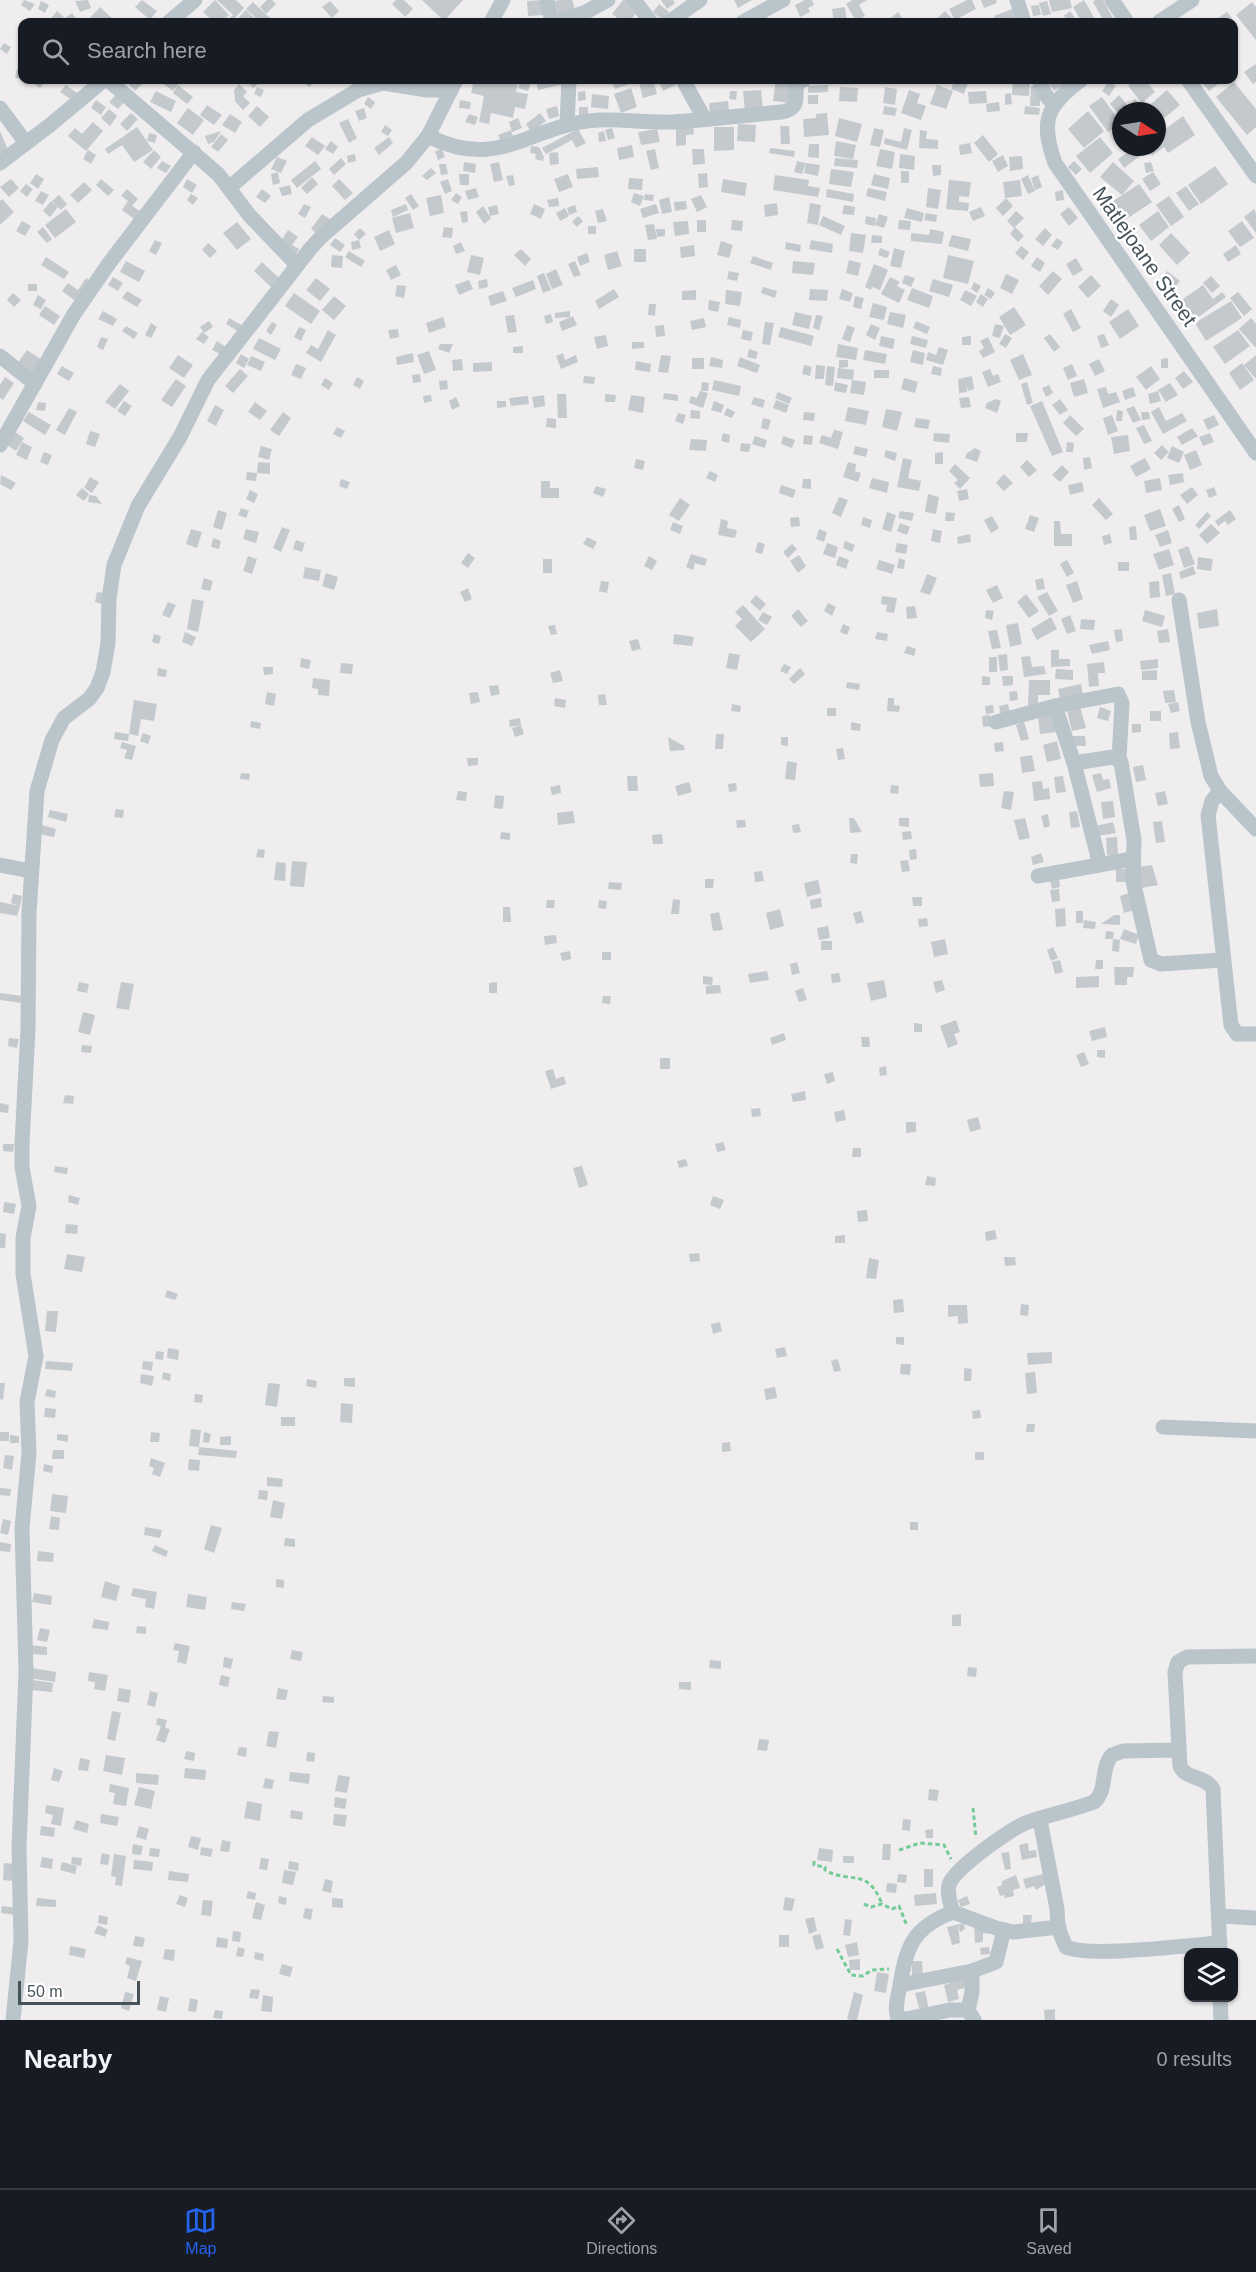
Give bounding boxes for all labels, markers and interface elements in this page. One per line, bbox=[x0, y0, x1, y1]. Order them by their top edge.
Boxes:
search box bbox=[18, 18, 1238, 84]
icon: search bbox=[39, 35, 72, 68]
text: Search here bbox=[87, 38, 207, 63]
north arrow bbox=[1112, 102, 1166, 156]
street label: Matlejoane Street bbox=[1088, 182, 1202, 330]
map controls bbox=[1184, 1948, 1238, 2002]
button: layers bbox=[1184, 1948, 1238, 2002]
scale bar bbox=[18, 1978, 140, 2006]
text: 50 m bbox=[27, 1983, 63, 2000]
text: Nearby bbox=[24, 2044, 112, 2074]
text: 0 results bbox=[1156, 2048, 1232, 2070]
tab: Map bbox=[184, 2204, 217, 2258]
tab: Directions bbox=[586, 2204, 657, 2258]
tab: Saved bbox=[1026, 2204, 1072, 2258]

